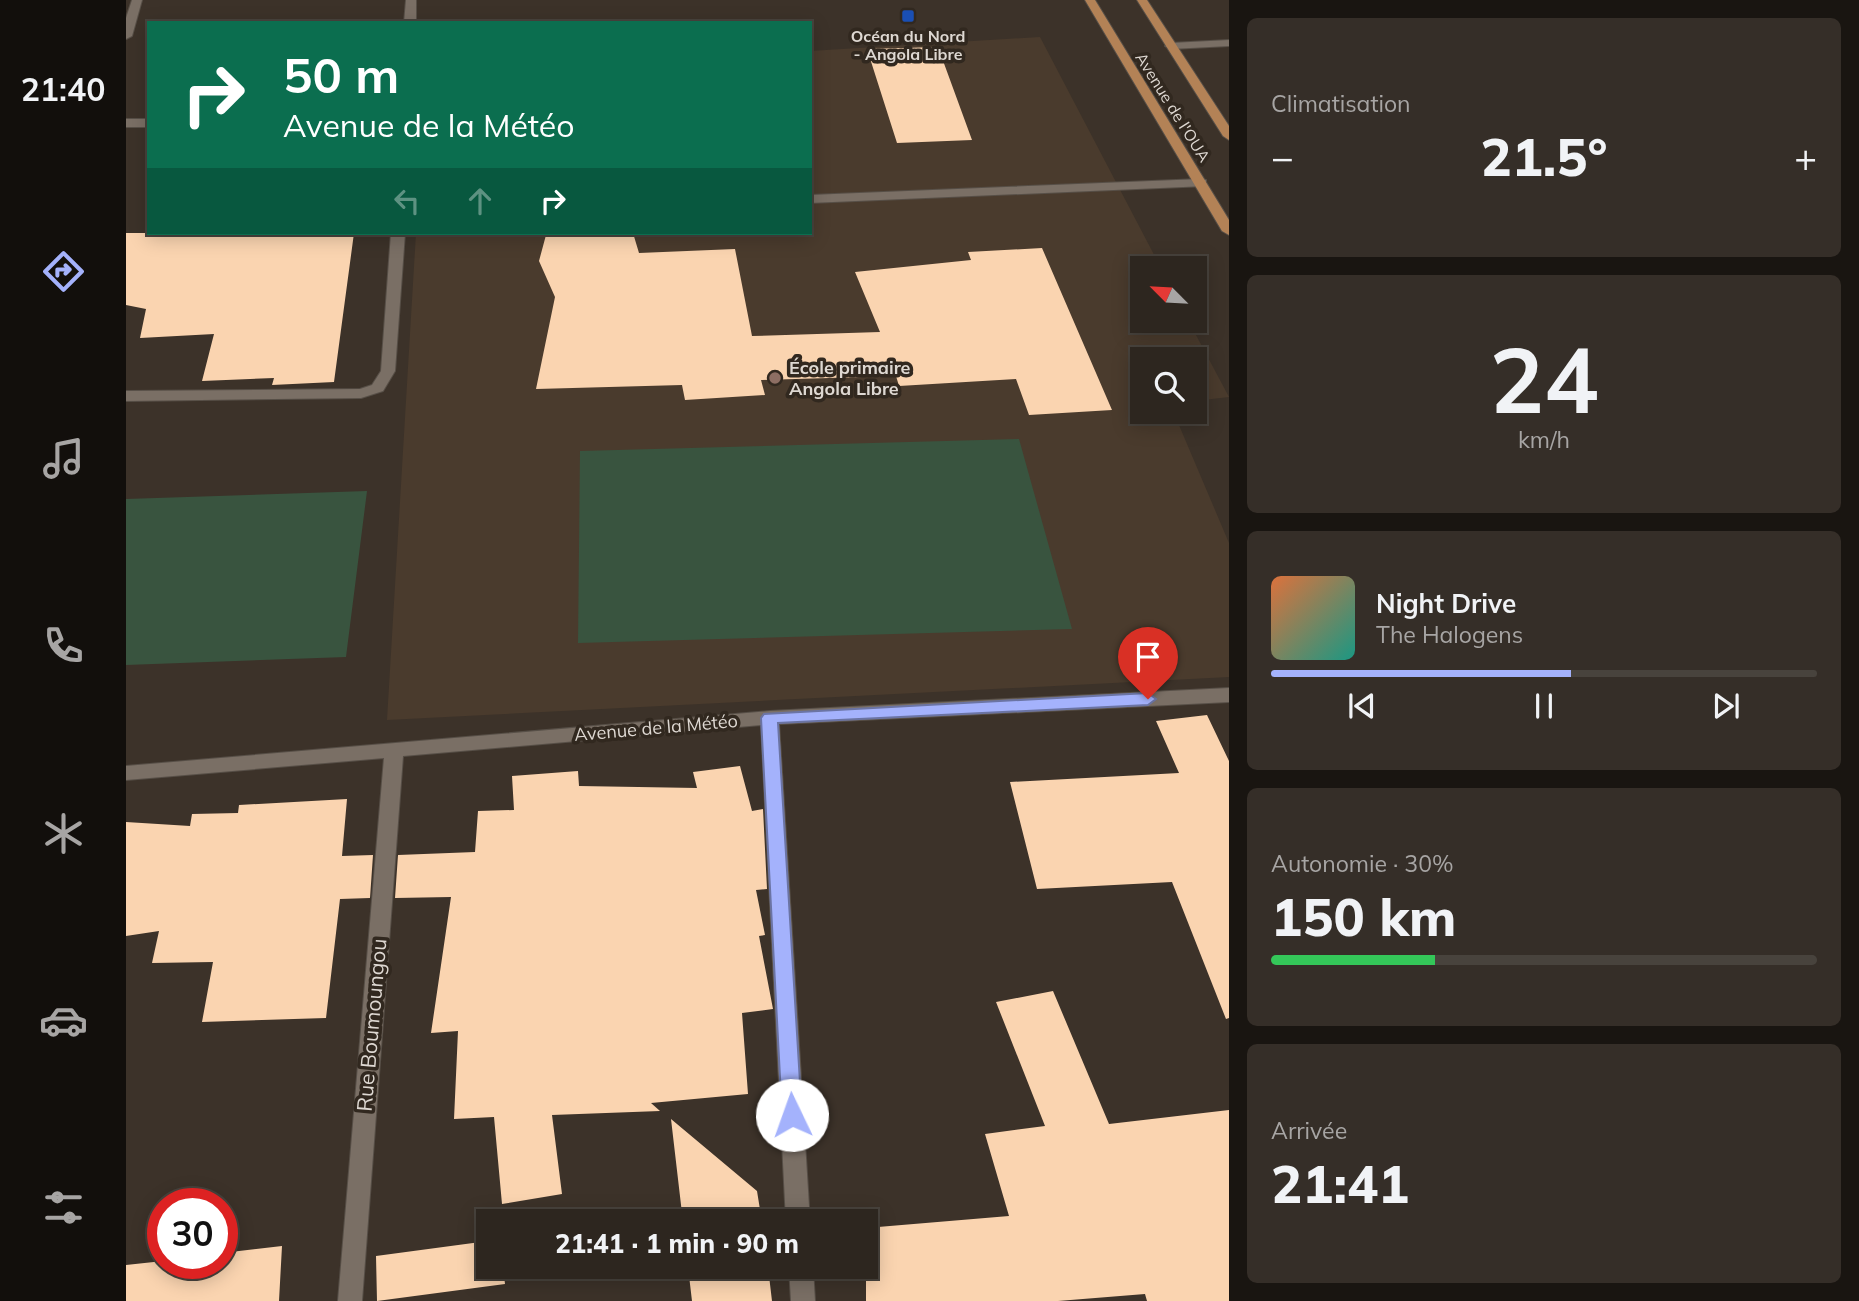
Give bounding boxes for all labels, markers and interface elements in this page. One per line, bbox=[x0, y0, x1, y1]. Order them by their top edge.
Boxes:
marker: Océan du Nord - Angola Libre bbox=[900, 8, 916, 24]
place label: Océan du Nord - Angola Libre bbox=[851, 26, 965, 64]
text: 50 m bbox=[283, 44, 399, 105]
icon: right bbox=[168, 49, 259, 140]
street label: Avenue de l'OUA bbox=[1131, 49, 1215, 166]
text: 21:40 bbox=[21, 69, 105, 109]
text: Climatisation bbox=[1271, 89, 1411, 118]
text: Avenue de la Météo bbox=[283, 105, 575, 145]
text: 21.5° bbox=[1480, 124, 1608, 189]
text: − bbox=[1271, 133, 1294, 181]
text: + bbox=[1794, 133, 1817, 181]
icon: left bbox=[388, 182, 426, 220]
icon: ahead bbox=[461, 182, 499, 220]
icon: right bbox=[534, 182, 572, 220]
icon: directions bbox=[39, 247, 88, 296]
north arrow bbox=[1130, 256, 1208, 332]
map controls bbox=[1130, 256, 1207, 424]
text: 24 bbox=[1489, 322, 1599, 436]
button: search bbox=[1130, 347, 1207, 424]
place label: École primaire Angola Libre bbox=[789, 356, 911, 400]
marker: École primaire Angola Libre bbox=[767, 370, 783, 386]
text: km/h bbox=[1518, 425, 1570, 454]
icon: music bbox=[39, 434, 88, 483]
text: Night Drive bbox=[1376, 587, 1516, 620]
text: The Halogens bbox=[1376, 620, 1523, 649]
icon: phone bbox=[39, 621, 88, 670]
pin bbox=[1118, 627, 1178, 699]
icon: arrive bbox=[1129, 638, 1167, 676]
icon: previous bbox=[1343, 687, 1381, 725]
icon: pause bbox=[1525, 687, 1563, 725]
icon: next bbox=[1707, 687, 1745, 725]
street label: Avenue de la Météo bbox=[573, 709, 739, 746]
icon: climate bbox=[39, 809, 88, 858]
text: Autonomie · 30% bbox=[1271, 849, 1454, 878]
text: 150 km bbox=[1271, 884, 1456, 949]
street label: Rue Boumoungou bbox=[350, 937, 392, 1113]
icon: car bbox=[39, 996, 88, 1045]
position arrow bbox=[755, 1078, 829, 1152]
text: Arrivée bbox=[1271, 1116, 1347, 1145]
text: 21:41 bbox=[1271, 1151, 1409, 1216]
icon: filters bbox=[39, 1183, 88, 1232]
speed limit sign: 30 bbox=[147, 1188, 238, 1279]
text: 21:41 · 1 min · 90 m bbox=[555, 1227, 799, 1260]

